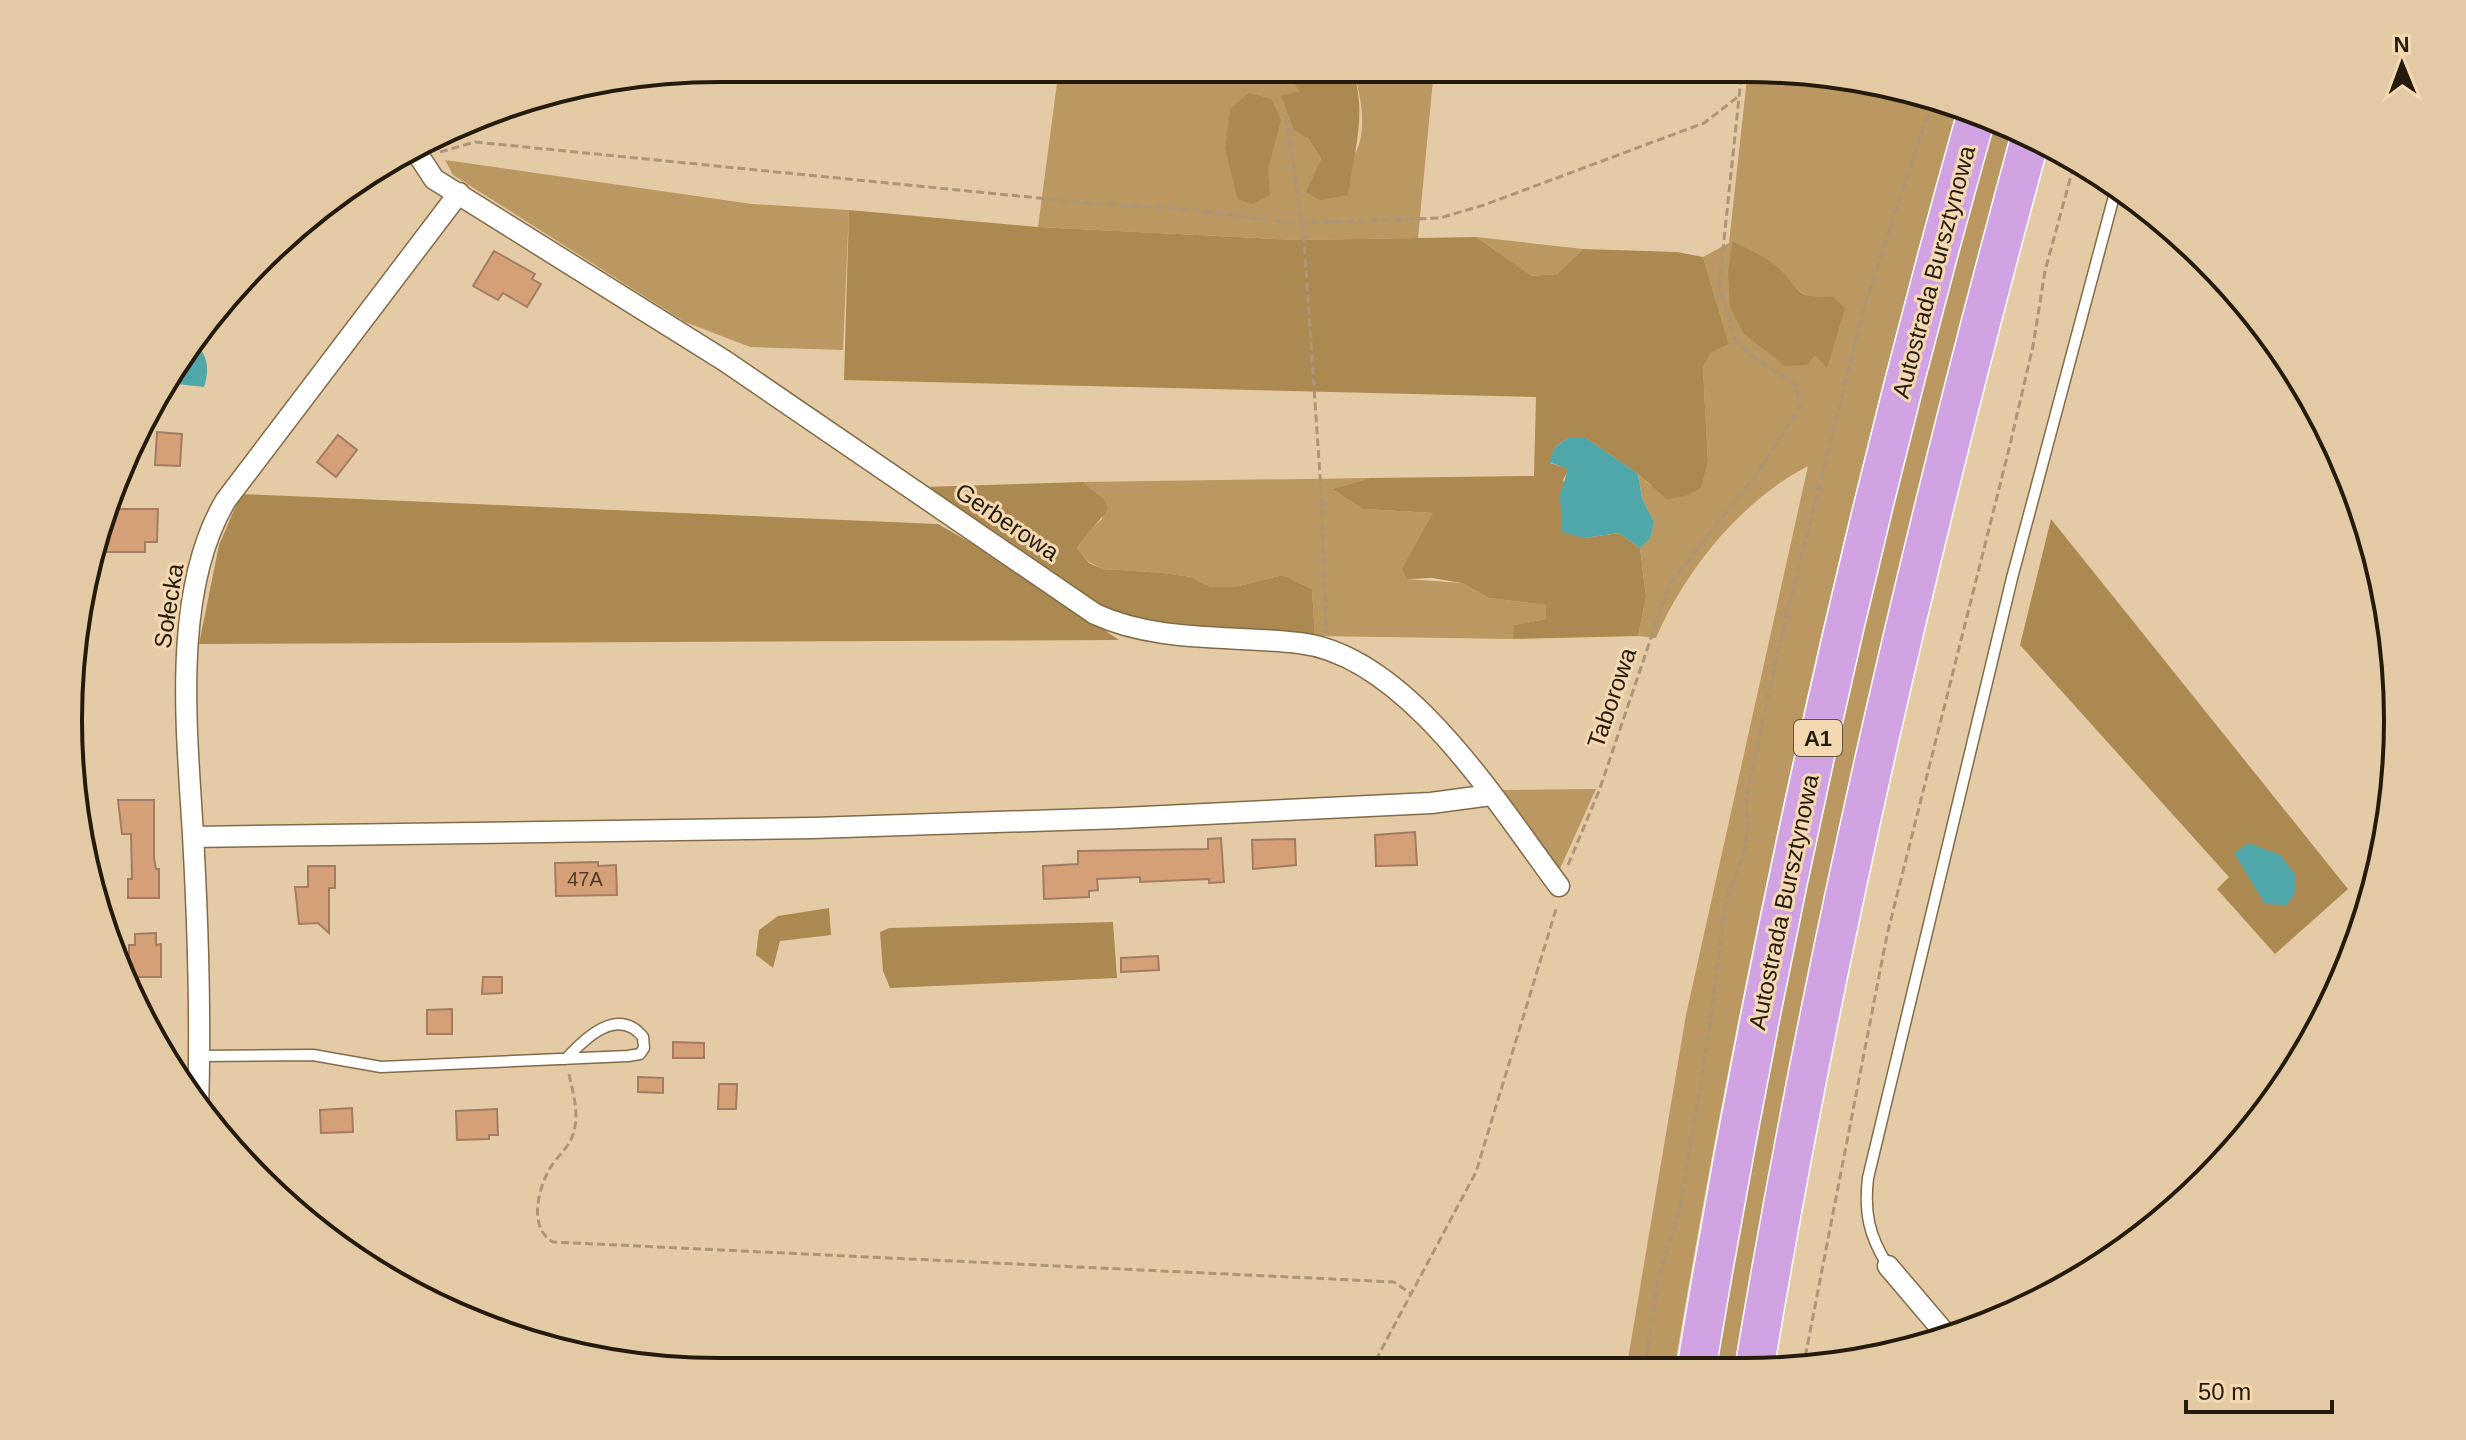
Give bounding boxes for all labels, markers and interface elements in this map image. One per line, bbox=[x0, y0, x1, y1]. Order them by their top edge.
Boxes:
north arrow bbox=[2362, 24, 2442, 104]
text: N bbox=[2393, 32, 2410, 57]
street label: Autostrada Bursztynowa bbox=[1887, 142, 1980, 401]
street label: Gerberowa bbox=[951, 477, 1065, 566]
street label: Sołecka bbox=[148, 561, 189, 650]
street label: Taborowa bbox=[1582, 644, 1641, 751]
road number: A1 bbox=[1794, 720, 1842, 756]
street label: Autostrada Bursztynowa bbox=[1743, 771, 1824, 1032]
house number: 47A bbox=[567, 868, 603, 890]
scale bar bbox=[2186, 1364, 2332, 1414]
text: 50 m bbox=[2198, 1378, 2251, 1405]

